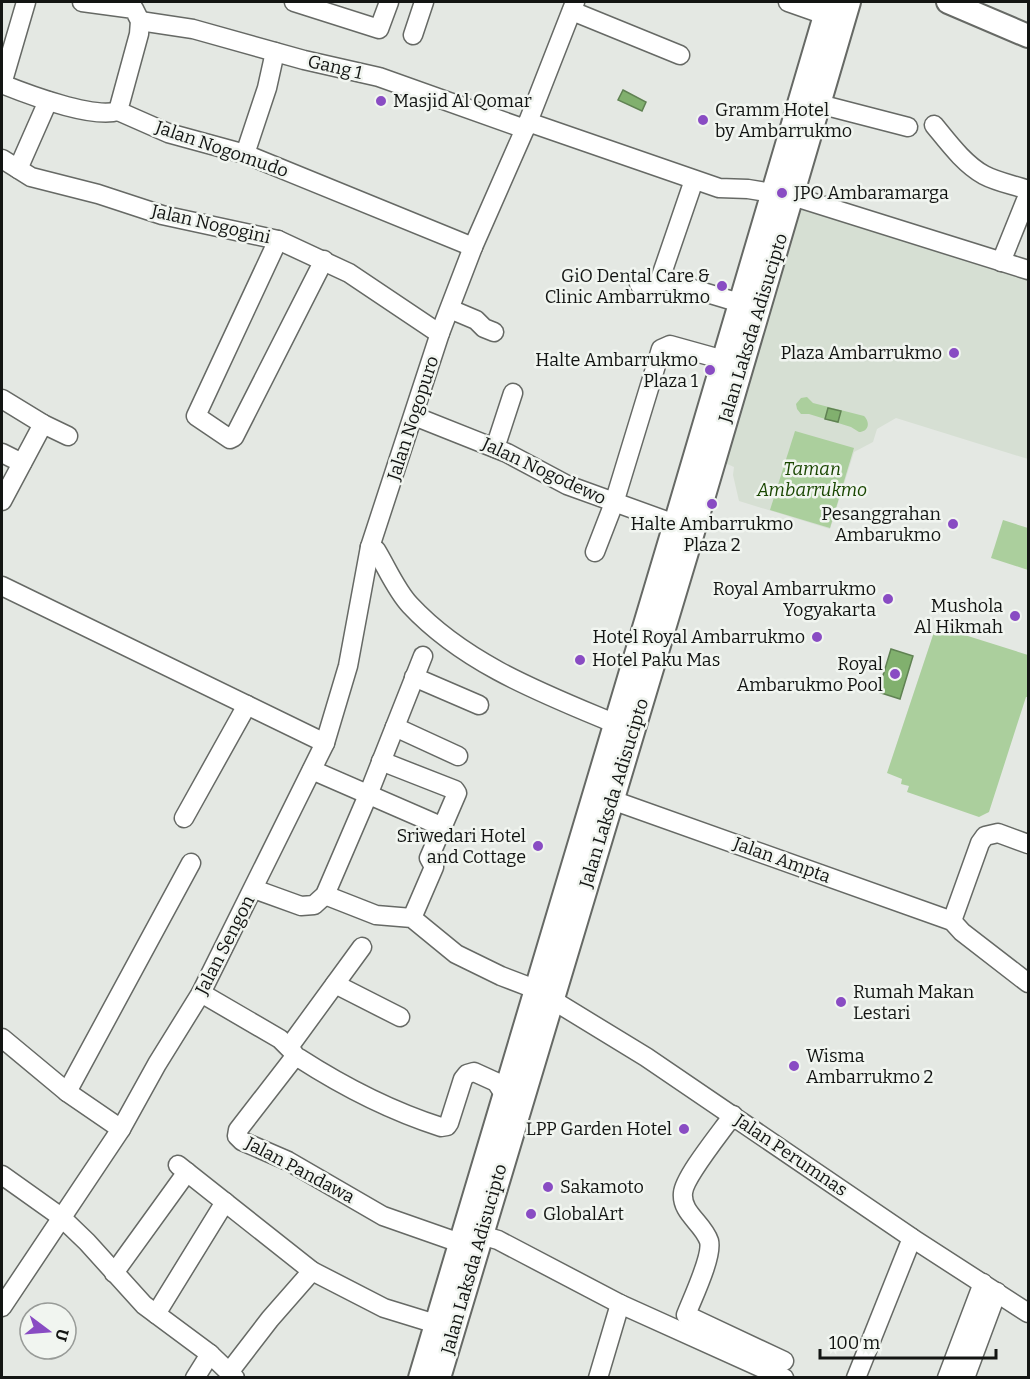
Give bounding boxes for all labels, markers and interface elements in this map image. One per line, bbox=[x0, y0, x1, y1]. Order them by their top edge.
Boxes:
street label: Gang 1 bbox=[306, 50, 365, 84]
place label: Masjid Al Qomar bbox=[393, 90, 532, 112]
marker: Masjid Al Qomar bbox=[374, 94, 388, 108]
place label: Gramm Hotel by Ambarrukmo bbox=[715, 99, 852, 142]
marker: Gramm Hotel by Ambarrukmo bbox=[696, 113, 710, 127]
street label: Jalan Nogomudo bbox=[152, 116, 291, 182]
place label: JPO Ambaramarga bbox=[793, 182, 949, 204]
marker: JPO Ambaramarga bbox=[775, 186, 789, 200]
street label: Jalan Nogogini bbox=[148, 199, 273, 248]
street label: Jalan Laksda Adisucipto bbox=[713, 231, 792, 426]
place label: GiO Dental Care & Clinic Ambarrukmo bbox=[545, 265, 710, 308]
marker: GiO Dental Care & Clinic Ambarrukmo bbox=[715, 279, 729, 293]
place label: Plaza Ambarrukmo bbox=[781, 342, 942, 364]
marker: Plaza Ambarrukmo bbox=[947, 346, 961, 360]
place label: Halte Ambarrukmo Plaza 1 bbox=[535, 349, 699, 392]
street label: Jalan Nogopuro bbox=[382, 353, 443, 484]
marker: Halte Ambarrukmo Plaza 1 bbox=[703, 363, 717, 377]
street label: Jalan Nogodewo bbox=[478, 432, 609, 509]
park label: Taman Ambarrukmo bbox=[756, 458, 867, 501]
marker: Halte Ambarrukmo Plaza 2 bbox=[705, 497, 719, 511]
place label: Pesanggrahan Ambarukmo bbox=[821, 503, 942, 546]
place label: Halte Ambarrukmo Plaza 2 bbox=[631, 513, 793, 556]
marker: Pesanggrahan Ambarukmo bbox=[946, 517, 960, 531]
place label: Royal Ambarrukmo Yogyakarta bbox=[713, 578, 876, 621]
marker: Royal Ambarrukmo Yogyakarta bbox=[881, 592, 895, 606]
place label: Mushola Al Hikmah bbox=[914, 595, 1003, 638]
marker: Mushola Al Hikmah bbox=[1008, 609, 1022, 623]
place label: Hotel Royal Ambarrukmo bbox=[592, 626, 805, 648]
marker: Hotel Royal Ambarrukmo bbox=[810, 630, 824, 644]
place label: Hotel Paku Mas bbox=[592, 649, 720, 671]
marker: Hotel Paku Mas bbox=[573, 653, 587, 667]
place label: Royal Ambarukmo Pool bbox=[737, 653, 883, 696]
marker: Royal Ambarukmo Pool bbox=[888, 667, 902, 681]
street label: Jalan Laksda Adisucipto bbox=[574, 696, 653, 891]
place label: Sriwedari Hotel and Cottage bbox=[396, 825, 526, 868]
street label: Jalan Ampta bbox=[730, 832, 834, 888]
marker: Sriwedari Hotel and Cottage bbox=[531, 839, 545, 853]
street label: Jalan Sengon bbox=[190, 891, 260, 999]
place label: Rumah Makan Lestari bbox=[853, 981, 975, 1024]
marker: Rumah Makan Lestari bbox=[834, 995, 848, 1009]
place label: Wisma Ambarrukmo 2 bbox=[806, 1045, 933, 1088]
marker: Wisma Ambarrukmo 2 bbox=[787, 1059, 801, 1073]
street label: Jalan Perumnas bbox=[730, 1109, 852, 1201]
place label: LPP Garden Hotel bbox=[526, 1118, 672, 1140]
marker: LPP Garden Hotel bbox=[677, 1122, 691, 1136]
street label: Jalan Pandawa bbox=[241, 1132, 358, 1208]
street label: Jalan Laksda Adisucipto bbox=[436, 1161, 512, 1358]
place label: Sakamoto bbox=[560, 1176, 644, 1198]
marker: Sakamoto bbox=[541, 1180, 555, 1194]
place label: GlobalArt bbox=[543, 1203, 624, 1225]
marker: GlobalArt bbox=[524, 1207, 538, 1221]
north arrow bbox=[18, 1301, 78, 1361]
scale bar bbox=[820, 1322, 996, 1360]
text: U bbox=[51, 1327, 73, 1343]
text: 100 m bbox=[829, 1332, 880, 1354]

